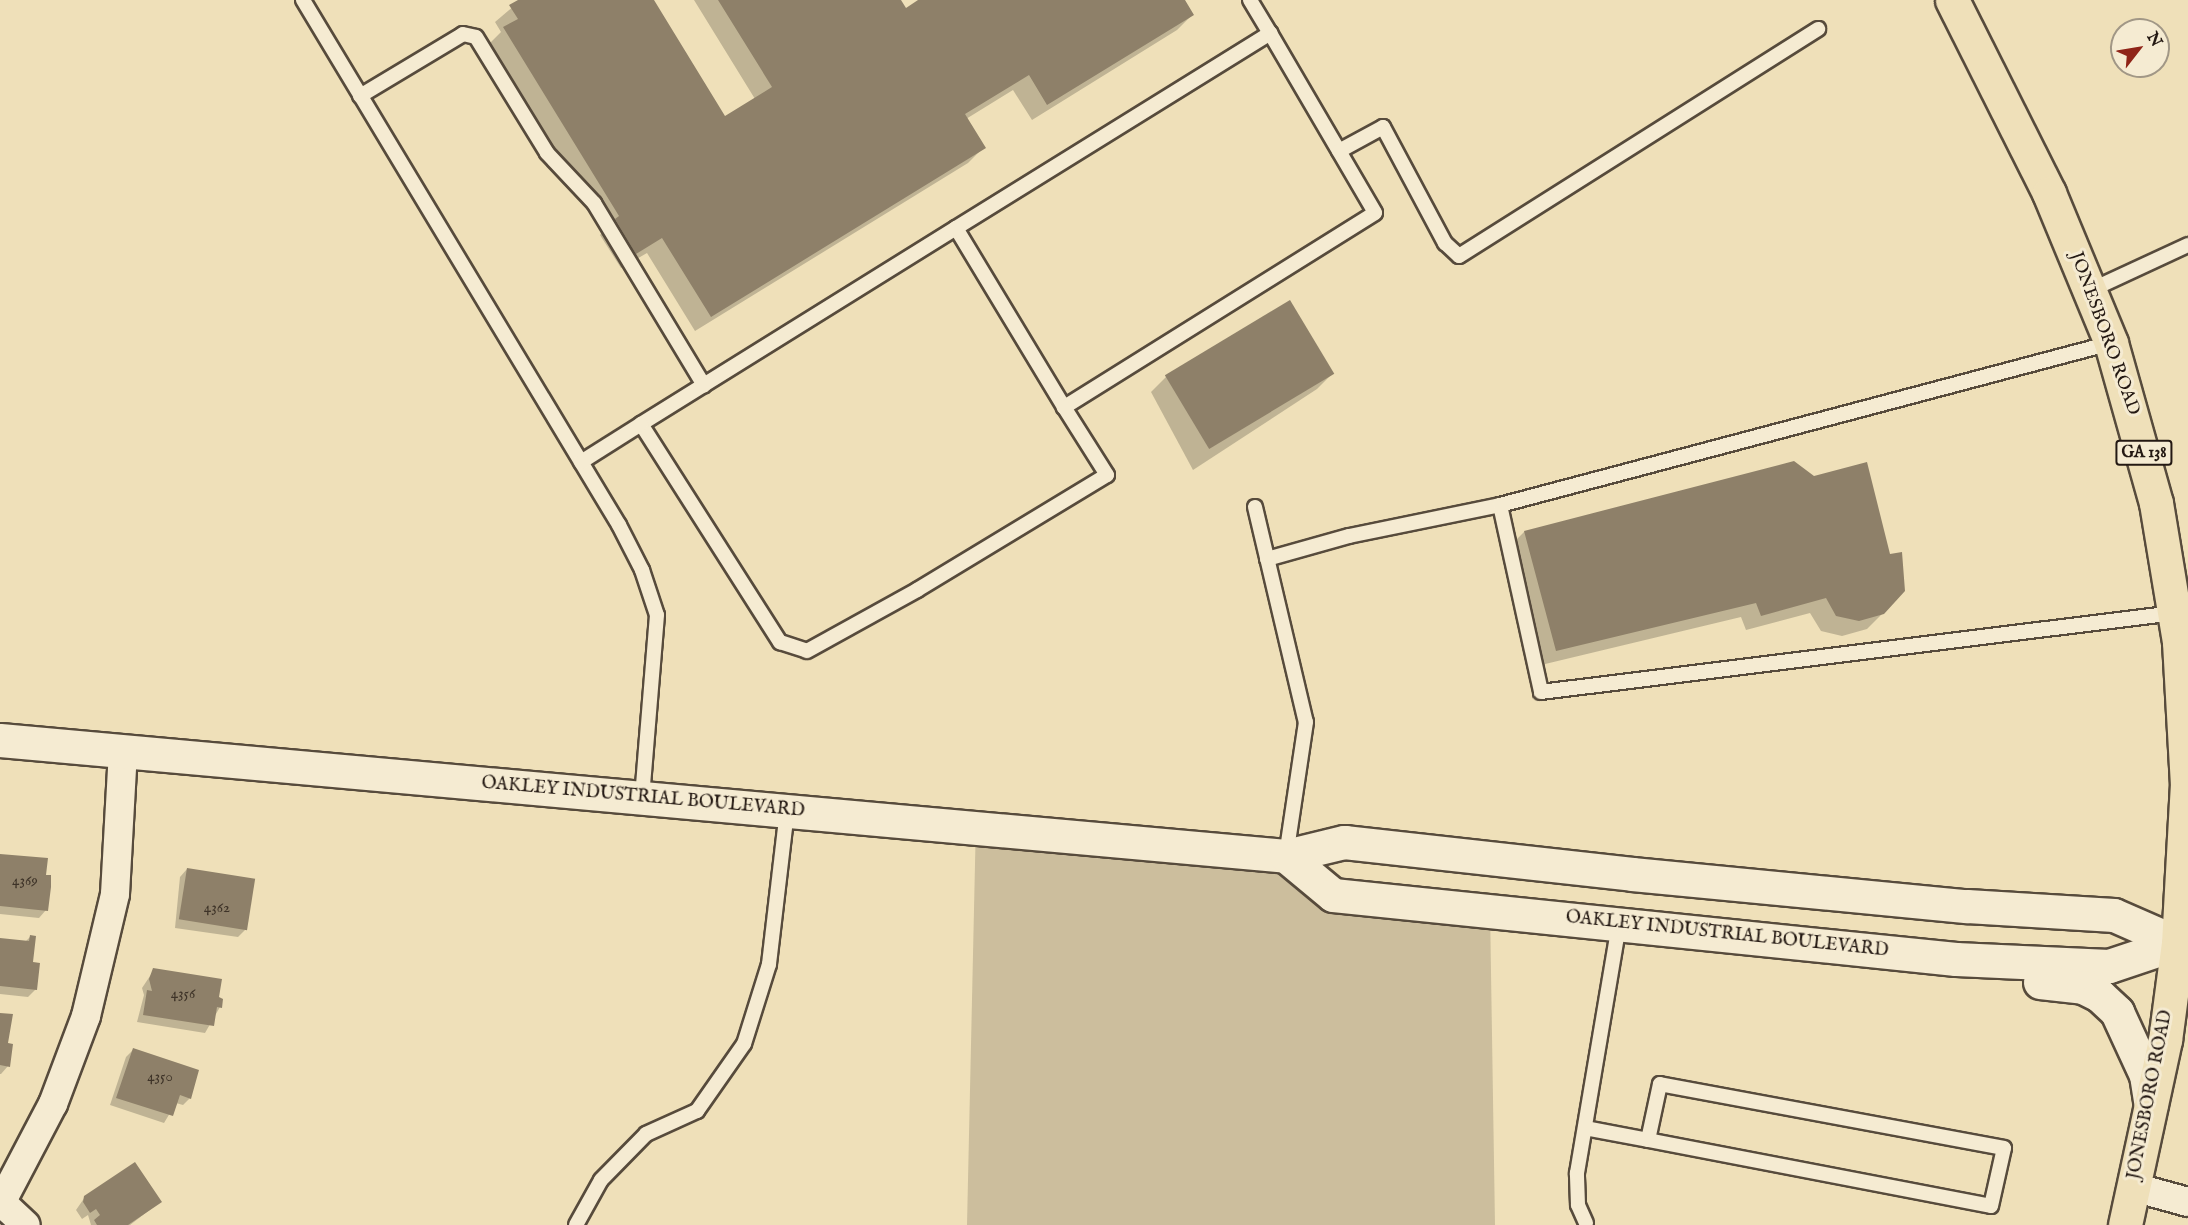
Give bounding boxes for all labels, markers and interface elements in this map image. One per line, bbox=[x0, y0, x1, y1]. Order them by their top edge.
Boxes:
north arrow bbox=[2110, 18, 2170, 78]
text: N bbox=[2142, 29, 2166, 51]
street label: JONESBORO ROAD bbox=[2064, 249, 2144, 419]
road number: GA 138 bbox=[2114, 440, 2174, 466]
street label: OAKLEY INDUSTRIAL BOULEVARD bbox=[481, 773, 805, 823]
house number: 4369 bbox=[12, 872, 38, 890]
house number: 4362 bbox=[204, 899, 230, 917]
street label: OAKLEY INDUSTRIAL BOULEVARD bbox=[1565, 907, 1889, 963]
house number: 4356 bbox=[171, 985, 195, 1003]
street label: JONESBORO ROAD bbox=[2124, 1008, 2178, 1182]
house number: 4350 bbox=[147, 1068, 173, 1086]

